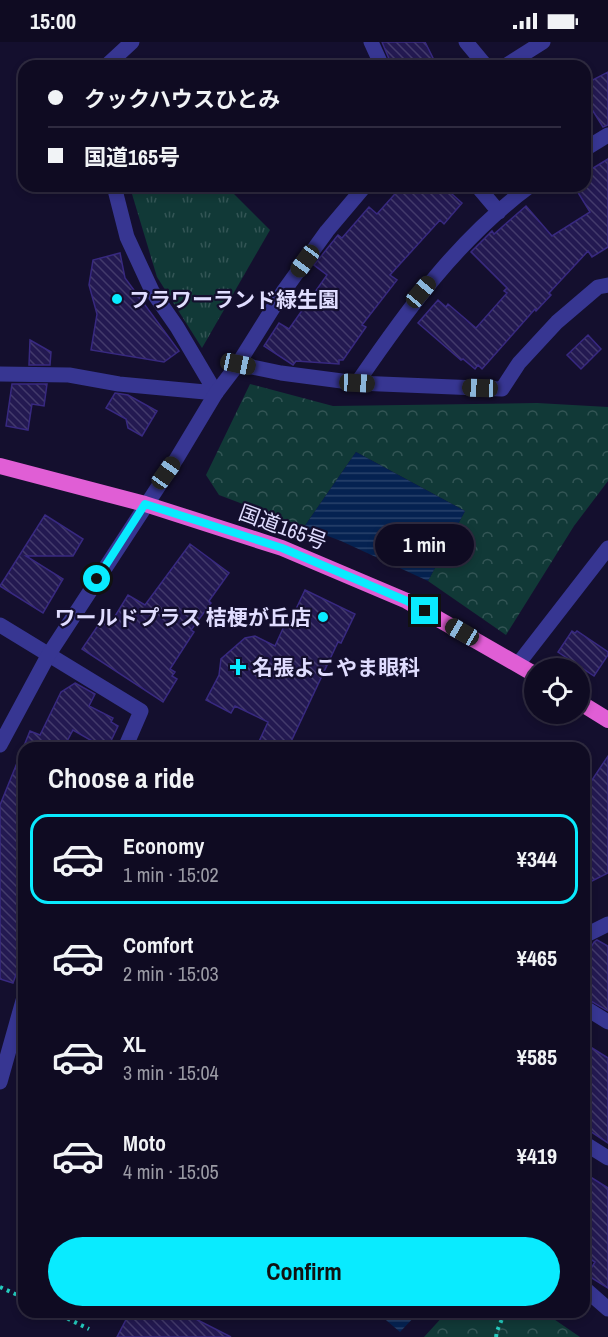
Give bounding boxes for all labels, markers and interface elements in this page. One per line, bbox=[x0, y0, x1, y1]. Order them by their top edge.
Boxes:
text: 15:00 bbox=[30, 6, 76, 36]
text: クックハウスひとみ bbox=[84, 84, 280, 114]
text: 国道165号 bbox=[84, 142, 180, 172]
car bbox=[287, 241, 323, 281]
car bbox=[403, 272, 439, 312]
place label: フラワーランド緑生園 bbox=[129, 285, 339, 314]
marker: フラワーランド緑生園 bbox=[110, 292, 124, 306]
car bbox=[219, 351, 257, 377]
car bbox=[339, 373, 375, 393]
car bbox=[462, 378, 498, 398]
car bbox=[148, 453, 184, 493]
street label: 国道165号 bbox=[235, 498, 331, 556]
callout: 1 min bbox=[376, 524, 474, 566]
text: 1 min bbox=[403, 531, 446, 558]
route start bbox=[83, 565, 110, 592]
route end bbox=[411, 597, 438, 624]
place label: ワールドプラス 桔梗が丘店 bbox=[55, 603, 311, 632]
marker: ワールドプラス 桔梗が丘店 bbox=[316, 610, 330, 624]
car bbox=[442, 615, 482, 649]
place label: 名張よこやま眼科 bbox=[252, 653, 420, 682]
marker: 名張よこやま眼科 bbox=[229, 658, 247, 676]
map controls bbox=[524, 658, 590, 724]
button: locate bbox=[524, 658, 590, 724]
text: Choose a ride bbox=[48, 760, 194, 796]
text: Economy bbox=[123, 831, 204, 861]
icon: car bbox=[51, 832, 105, 886]
text: ¥344 bbox=[517, 844, 557, 874]
text: 1 min · 15:02 bbox=[123, 861, 219, 888]
text: Comfort bbox=[123, 930, 193, 960]
icon: car bbox=[51, 931, 105, 985]
text: ¥465 bbox=[517, 943, 557, 973]
text: 2 min · 15:03 bbox=[123, 960, 219, 987]
text: XL bbox=[123, 1029, 146, 1059]
icon: car bbox=[51, 1030, 105, 1084]
text: ¥585 bbox=[517, 1042, 557, 1072]
text: 3 min · 15:04 bbox=[123, 1059, 219, 1086]
text: Moto bbox=[123, 1128, 166, 1158]
icon: car bbox=[51, 1129, 105, 1183]
text: ¥419 bbox=[517, 1141, 557, 1171]
text: 4 min · 15:05 bbox=[123, 1158, 219, 1185]
button: Confirm bbox=[48, 1237, 560, 1306]

